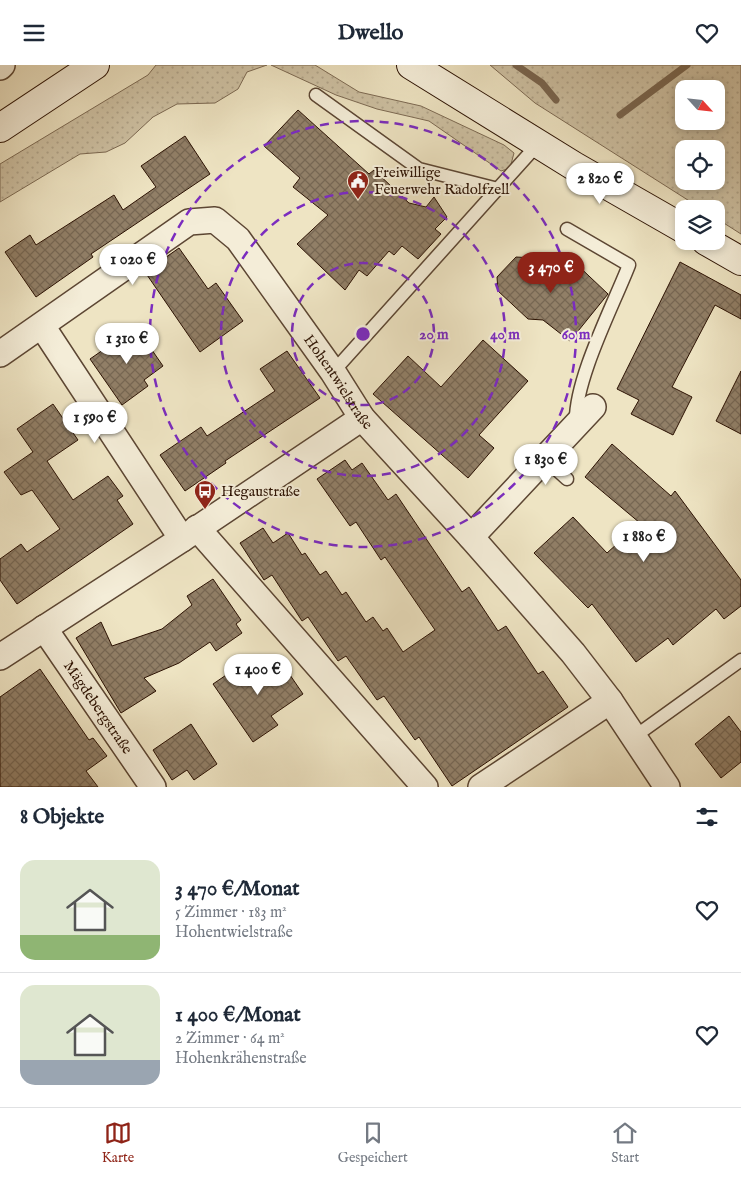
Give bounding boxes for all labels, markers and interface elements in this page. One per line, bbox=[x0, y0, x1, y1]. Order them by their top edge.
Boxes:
icon: menu bbox=[20, 19, 48, 47]
text: Dwello bbox=[338, 19, 403, 47]
icon: heart bbox=[693, 19, 721, 47]
north arrow bbox=[675, 80, 725, 130]
map controls bbox=[675, 80, 725, 250]
button: locate bbox=[675, 140, 725, 190]
place label: Freiwillige Feuerwehr Radolfzell bbox=[374, 163, 510, 199]
pin: 2 820 € bbox=[554, 163, 646, 205]
public building icon: Freiwillige Feuerwehr Radolfzell bbox=[346, 169, 370, 200]
text: 2 820 € bbox=[577, 169, 623, 189]
button: layers bbox=[675, 200, 725, 250]
pin: 1 020 € bbox=[87, 243, 179, 286]
text: 1 020 € bbox=[110, 250, 156, 270]
pin: 3 470 € bbox=[505, 251, 597, 294]
text: 3 470 € bbox=[528, 258, 574, 278]
pin: 1 310 € bbox=[81, 323, 173, 365]
centre of rings bbox=[354, 325, 372, 343]
text: 20 m bbox=[419, 325, 449, 344]
text: 40 m bbox=[490, 325, 520, 344]
text: 60 m bbox=[562, 325, 591, 344]
text: 1 310 € bbox=[106, 329, 148, 349]
street label: Hohentwielstraße bbox=[300, 331, 377, 433]
pin: 1 590 € bbox=[49, 401, 141, 444]
text: 1 590 € bbox=[74, 408, 116, 428]
pin: 1 830 € bbox=[500, 443, 592, 486]
text: 1 830 € bbox=[525, 450, 567, 470]
bus stop icon: Hegaustraße bbox=[193, 479, 217, 510]
place label: Hegaustraße bbox=[221, 482, 300, 501]
pin: 1 880 € bbox=[598, 521, 690, 563]
text: 1 880 € bbox=[623, 527, 665, 547]
pin: 1 400 € bbox=[212, 653, 304, 696]
street label: Mägdebergstraße bbox=[60, 657, 137, 758]
text: 1 400 € bbox=[235, 660, 281, 680]
icon: filters bbox=[693, 803, 721, 831]
text: 8 Objekte bbox=[20, 804, 104, 831]
text: 3 470 €/Monat bbox=[175, 876, 300, 903]
icon: home bbox=[60, 880, 120, 940]
icon: heart bbox=[693, 896, 721, 924]
text: 5 Zimmer · 183 m² bbox=[175, 903, 287, 923]
text: Hohentwielstraße bbox=[175, 923, 293, 943]
text: 1 400 €/Monat bbox=[175, 1002, 301, 1029]
icon: home bbox=[60, 1005, 120, 1065]
icon: heart bbox=[693, 1021, 721, 1049]
text: 2 Zimmer · 64 m² bbox=[175, 1029, 285, 1049]
text: Hohenkrähenstraße bbox=[175, 1049, 307, 1069]
tab: Karte bbox=[102, 1119, 134, 1167]
tab: Gespeichert bbox=[338, 1119, 408, 1167]
tab: Start bbox=[611, 1119, 639, 1167]

